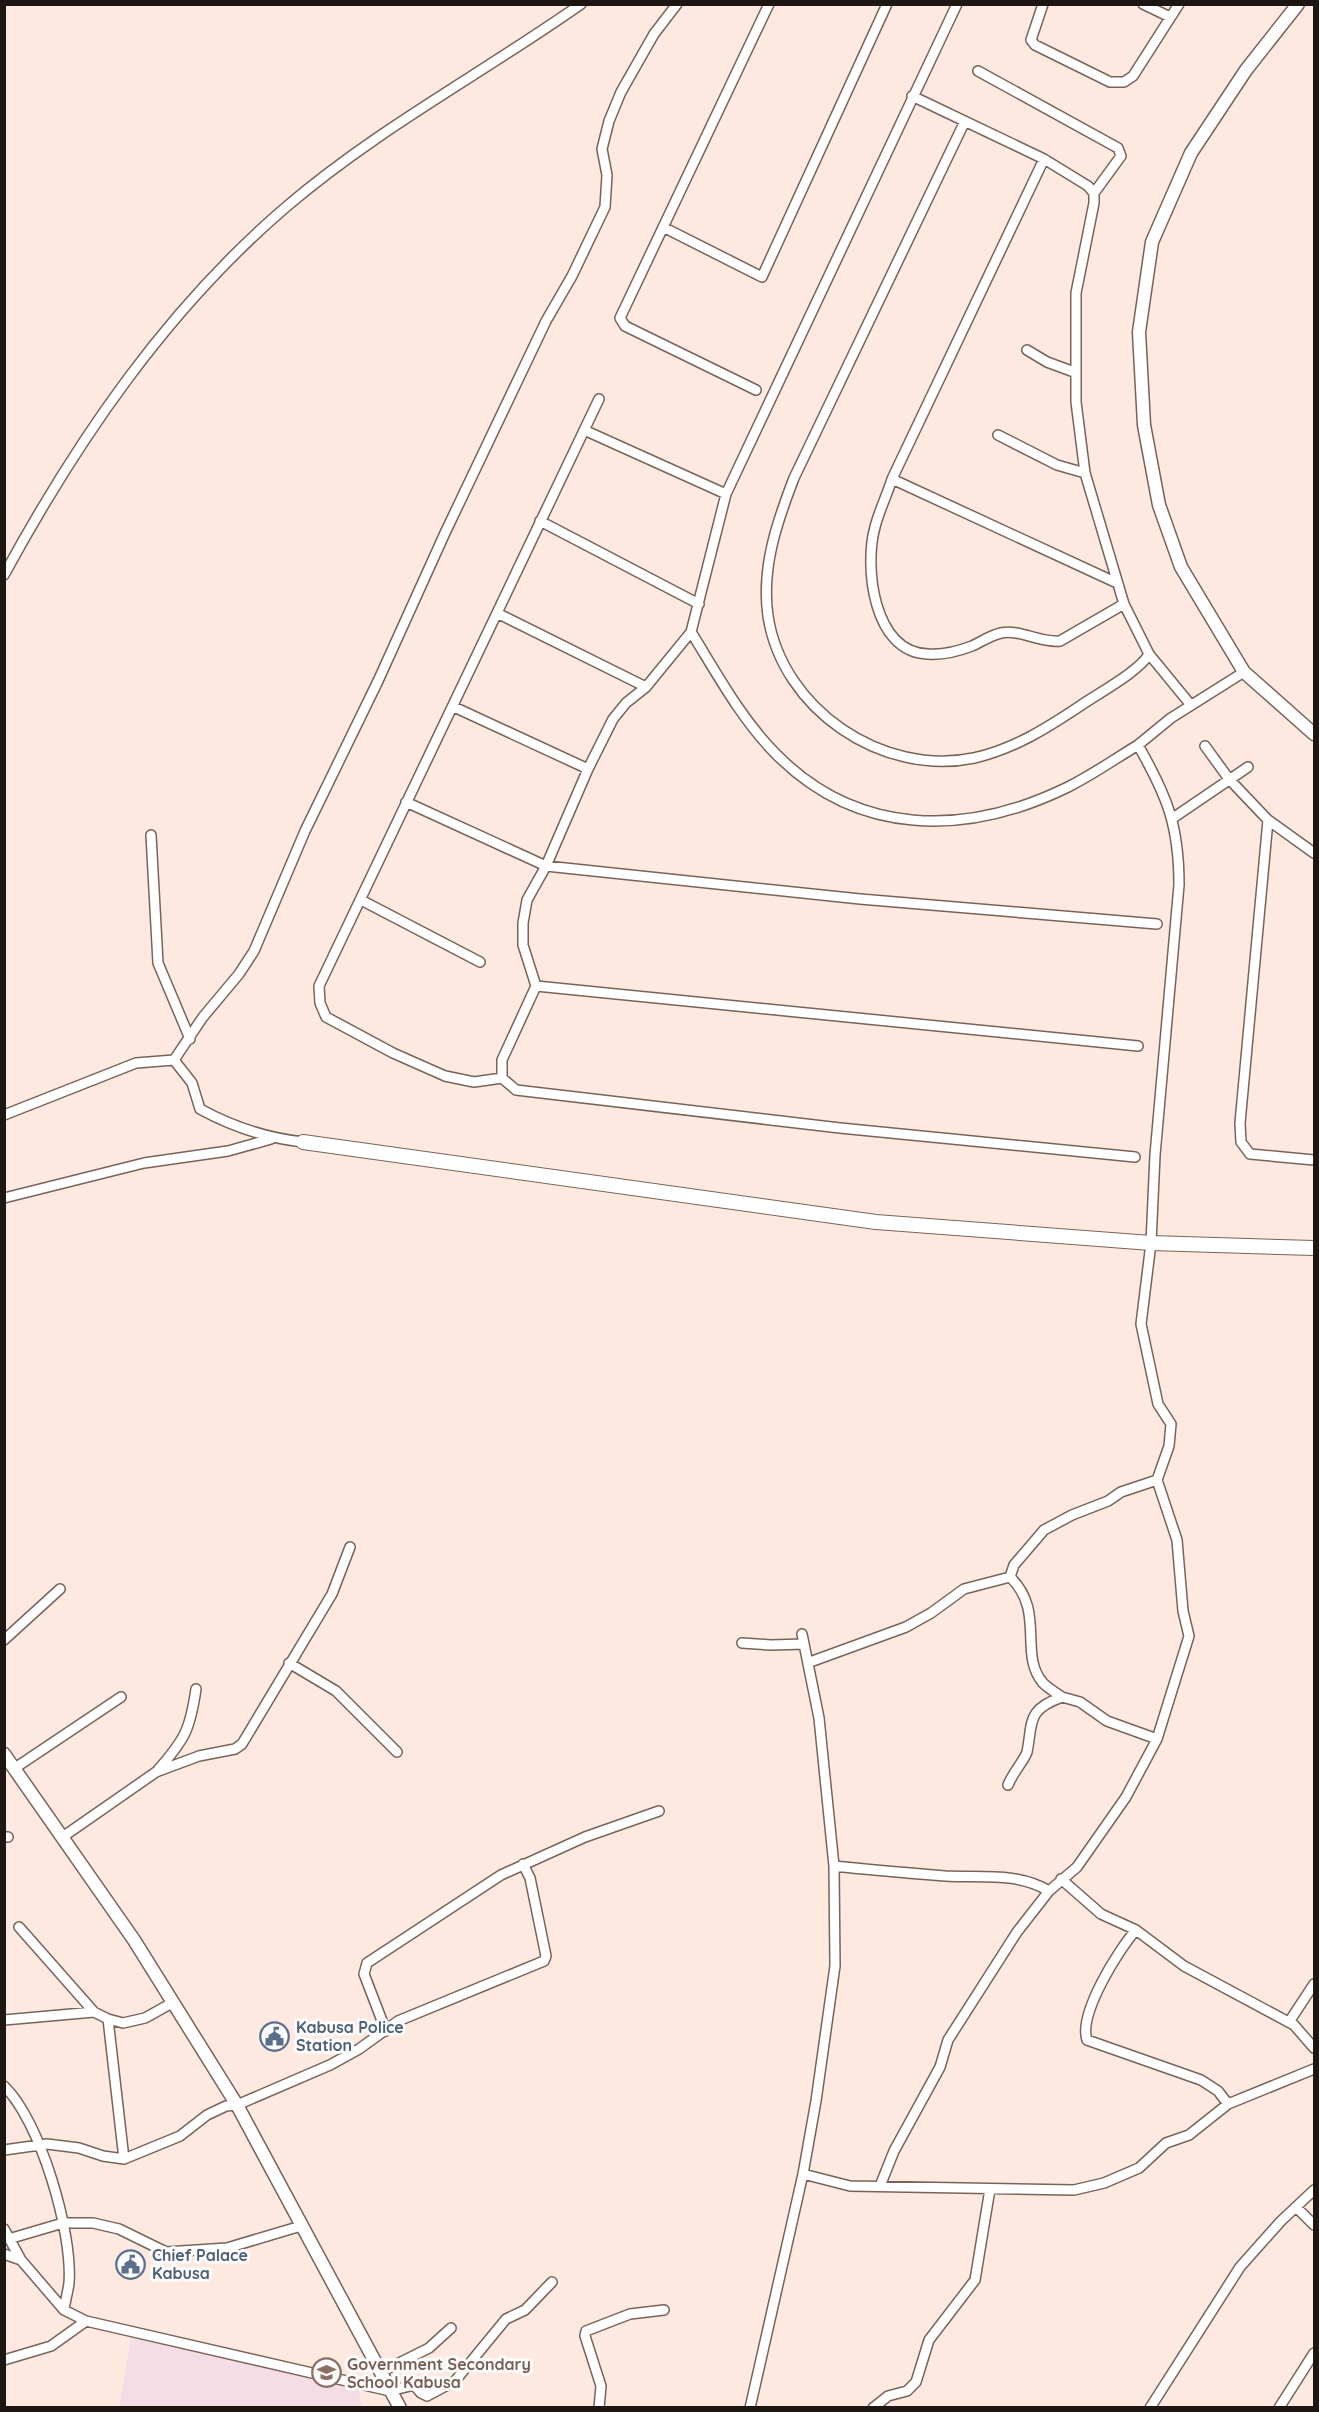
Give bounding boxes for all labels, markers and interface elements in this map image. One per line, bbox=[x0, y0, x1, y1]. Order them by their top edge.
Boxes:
place label: Kabusa Police Station bbox=[296, 2017, 404, 2055]
public building icon: Kabusa Police Station bbox=[259, 2020, 291, 2052]
place label: Chief Palace Kabusa bbox=[152, 2245, 248, 2283]
public building icon: Chief Palace Kabusa bbox=[115, 2248, 147, 2280]
place label: Government Secondary School Kabusa bbox=[347, 2354, 531, 2392]
school or university icon: Government Secondary School Kabusa bbox=[310, 2357, 342, 2389]

